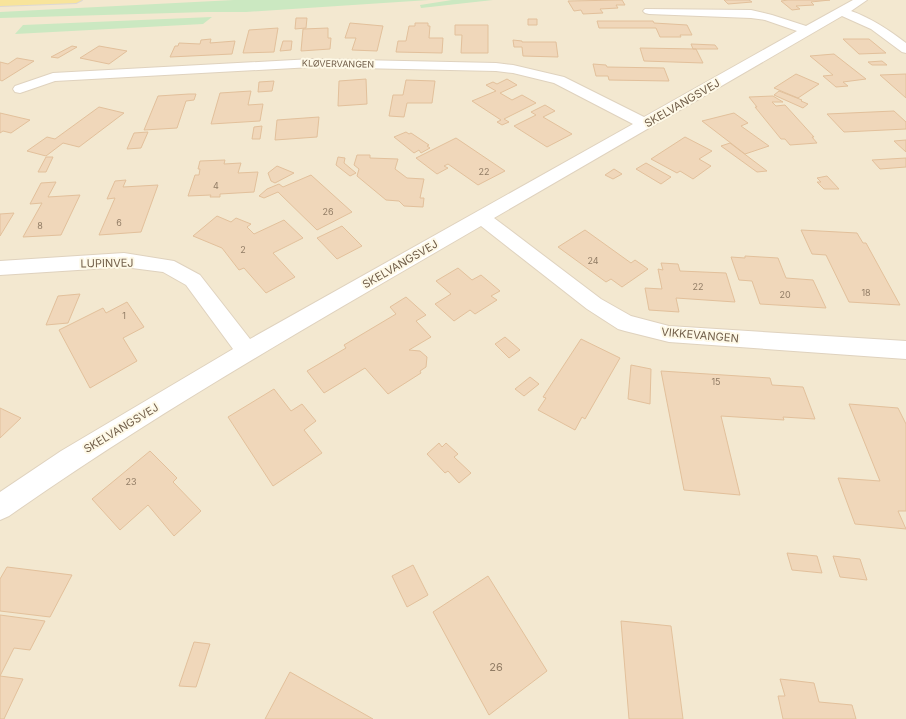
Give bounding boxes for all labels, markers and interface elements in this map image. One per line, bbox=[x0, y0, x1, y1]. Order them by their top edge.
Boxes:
street label: KLØVERVANGEN bbox=[302, 57, 374, 70]
street label: SKELVANGSVEJ bbox=[642, 76, 722, 130]
house number: 22 bbox=[479, 166, 489, 177]
house number: 4 bbox=[213, 180, 219, 191]
house number: 26 bbox=[322, 206, 334, 217]
house number: 6 bbox=[116, 217, 122, 228]
house number: 8 bbox=[37, 220, 43, 231]
street label: SKELVANGSVEJ bbox=[360, 237, 440, 291]
house number: 2 bbox=[240, 244, 246, 255]
house number: 24 bbox=[587, 255, 599, 266]
street label: LUPINVEJ bbox=[80, 256, 134, 270]
house number: 22 bbox=[693, 281, 703, 292]
house number: 18 bbox=[861, 287, 871, 298]
house number: 20 bbox=[779, 289, 791, 300]
house number: 1 bbox=[122, 310, 126, 321]
street label: VIKKEVANGEN bbox=[661, 325, 739, 345]
house number: 15 bbox=[711, 376, 721, 387]
street label: SKELVANGSVEJ bbox=[81, 400, 161, 456]
house number: 23 bbox=[125, 476, 137, 487]
house number: 26 bbox=[489, 660, 503, 674]

